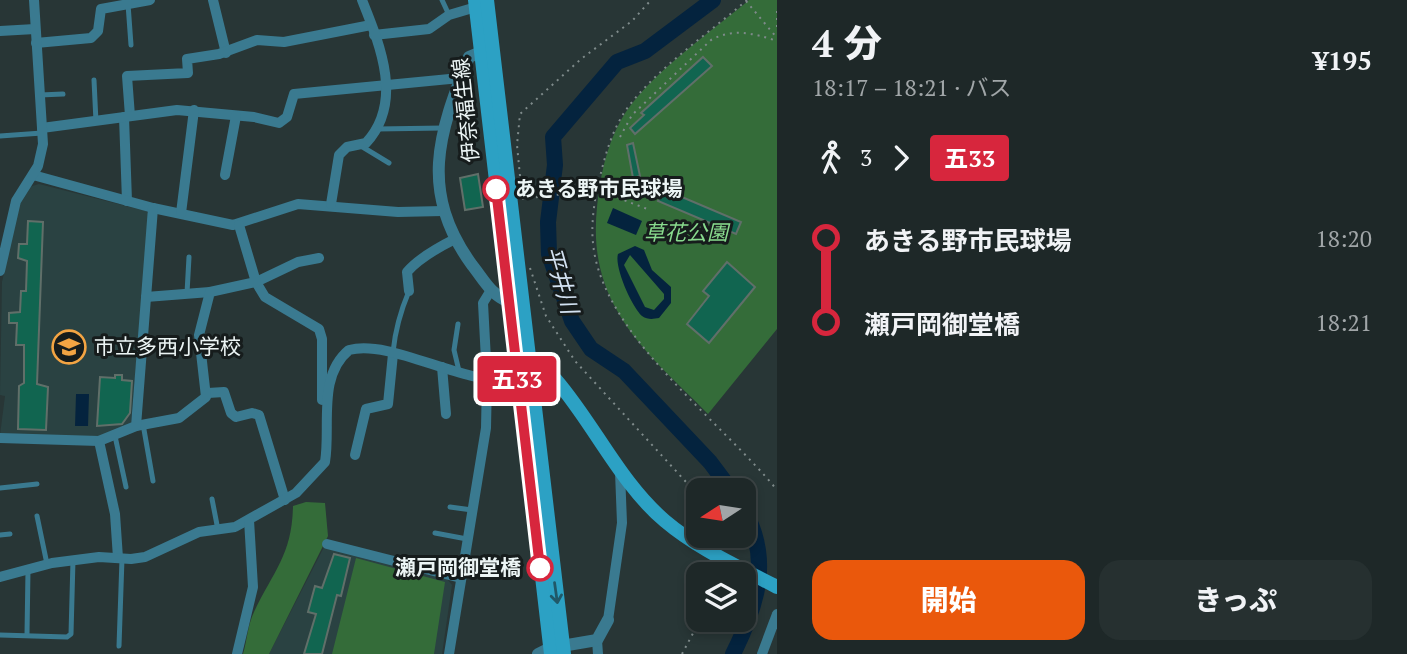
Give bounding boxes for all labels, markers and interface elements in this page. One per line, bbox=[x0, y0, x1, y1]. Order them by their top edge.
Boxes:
text: 4 分 bbox=[812, 18, 882, 68]
text: ¥195 bbox=[1313, 43, 1372, 77]
street label: 伊奈福生線 bbox=[446, 56, 484, 164]
text: 18:17 – 18:21 · バス bbox=[812, 72, 1012, 103]
icon: walk bbox=[812, 139, 850, 177]
icon: forward bbox=[882, 139, 920, 177]
text: 3 bbox=[860, 142, 872, 173]
text: 五33 bbox=[944, 142, 995, 174]
place label: あきる野市民球場 bbox=[515, 174, 683, 202]
marker: あきる野市民球場 bbox=[483, 176, 509, 202]
park label: 草花公園 bbox=[644, 218, 731, 246]
text: あきる野市民球場 bbox=[864, 223, 1071, 257]
text: 18:20 bbox=[1315, 223, 1372, 254]
water label: 平井川 bbox=[537, 242, 587, 320]
text: 瀬戸岡御堂橋 bbox=[864, 307, 1020, 341]
text: 18:21 bbox=[1315, 307, 1372, 338]
school or university icon: 市立多西小学校 bbox=[50, 328, 88, 366]
place label: 市立多西小学校 bbox=[94, 332, 241, 360]
line badge: 五33 bbox=[477, 356, 557, 402]
text: 五33 bbox=[491, 363, 543, 395]
north arrow bbox=[686, 478, 756, 548]
map controls bbox=[686, 478, 756, 632]
place label: 瀬戸岡御堂橋 bbox=[395, 553, 521, 581]
marker: 瀬戸岡御堂橋 bbox=[527, 555, 553, 581]
button: 開始 bbox=[812, 560, 1085, 640]
button: きっぷ bbox=[1099, 560, 1372, 640]
button: layers bbox=[686, 562, 756, 632]
one-way arrow bbox=[550, 581, 563, 604]

